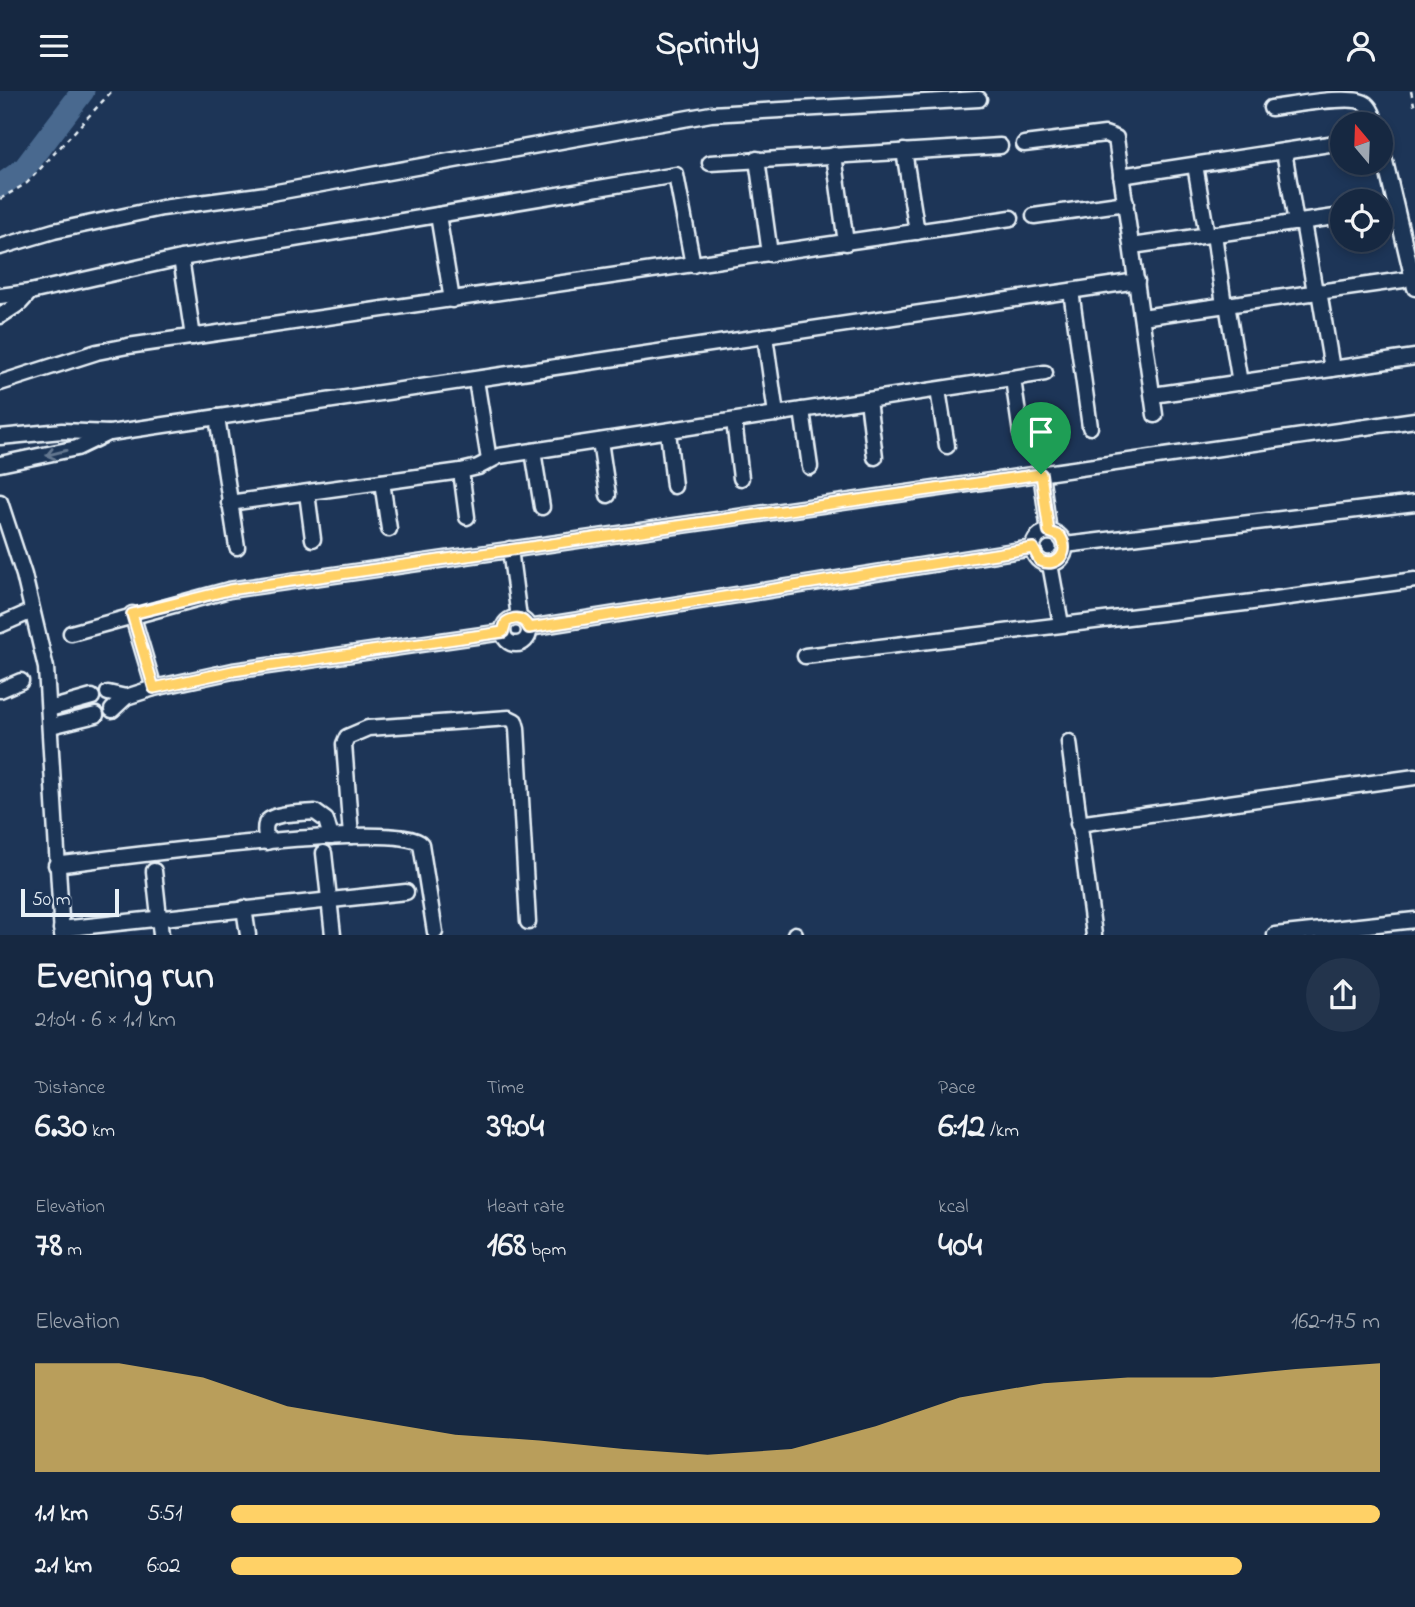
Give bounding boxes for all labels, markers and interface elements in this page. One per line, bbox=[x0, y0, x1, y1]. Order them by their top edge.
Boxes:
text: Sprintly bbox=[656, 22, 759, 69]
icon: menu bbox=[35, 27, 73, 65]
icon: person bbox=[1342, 27, 1380, 65]
north arrow bbox=[1330, 112, 1393, 175]
map controls bbox=[1330, 112, 1393, 252]
button: locate bbox=[1330, 189, 1393, 252]
pin bbox=[1011, 402, 1071, 474]
icon: arrive bbox=[1022, 413, 1060, 451]
one-way arrow bbox=[45, 447, 68, 460]
scale bar bbox=[21, 886, 119, 918]
text: 50 m bbox=[32, 887, 71, 914]
text: Evening run bbox=[35, 950, 214, 1006]
button: share bbox=[1306, 958, 1380, 1032]
text: 21:04 · 6 × 1.1 km bbox=[35, 1004, 176, 1037]
text: Distance bbox=[35, 1075, 105, 1102]
text: Time bbox=[487, 1075, 524, 1102]
text: Pace bbox=[938, 1075, 975, 1102]
text: 6.30 bbox=[35, 1102, 87, 1153]
text: 39:04 bbox=[487, 1102, 544, 1153]
text: 6:12 bbox=[938, 1102, 985, 1153]
text: km bbox=[87, 1118, 115, 1145]
text: /km bbox=[985, 1118, 1019, 1145]
text: Elevation bbox=[35, 1194, 105, 1221]
text: Heart rate bbox=[487, 1194, 565, 1221]
text: kcal bbox=[938, 1194, 969, 1221]
text: 78 bbox=[35, 1221, 63, 1272]
text: 168 bbox=[487, 1221, 526, 1272]
text: 404 bbox=[938, 1221, 982, 1272]
text: m bbox=[63, 1237, 82, 1264]
text: bpm bbox=[526, 1237, 566, 1264]
text: Elevation bbox=[35, 1306, 120, 1339]
text: 162–175 m bbox=[1291, 1306, 1380, 1339]
text: 1.1 km bbox=[35, 1498, 88, 1531]
text: 5:51 bbox=[147, 1498, 183, 1531]
text: 2.1 km bbox=[35, 1550, 92, 1583]
text: 6:02 bbox=[147, 1550, 180, 1583]

